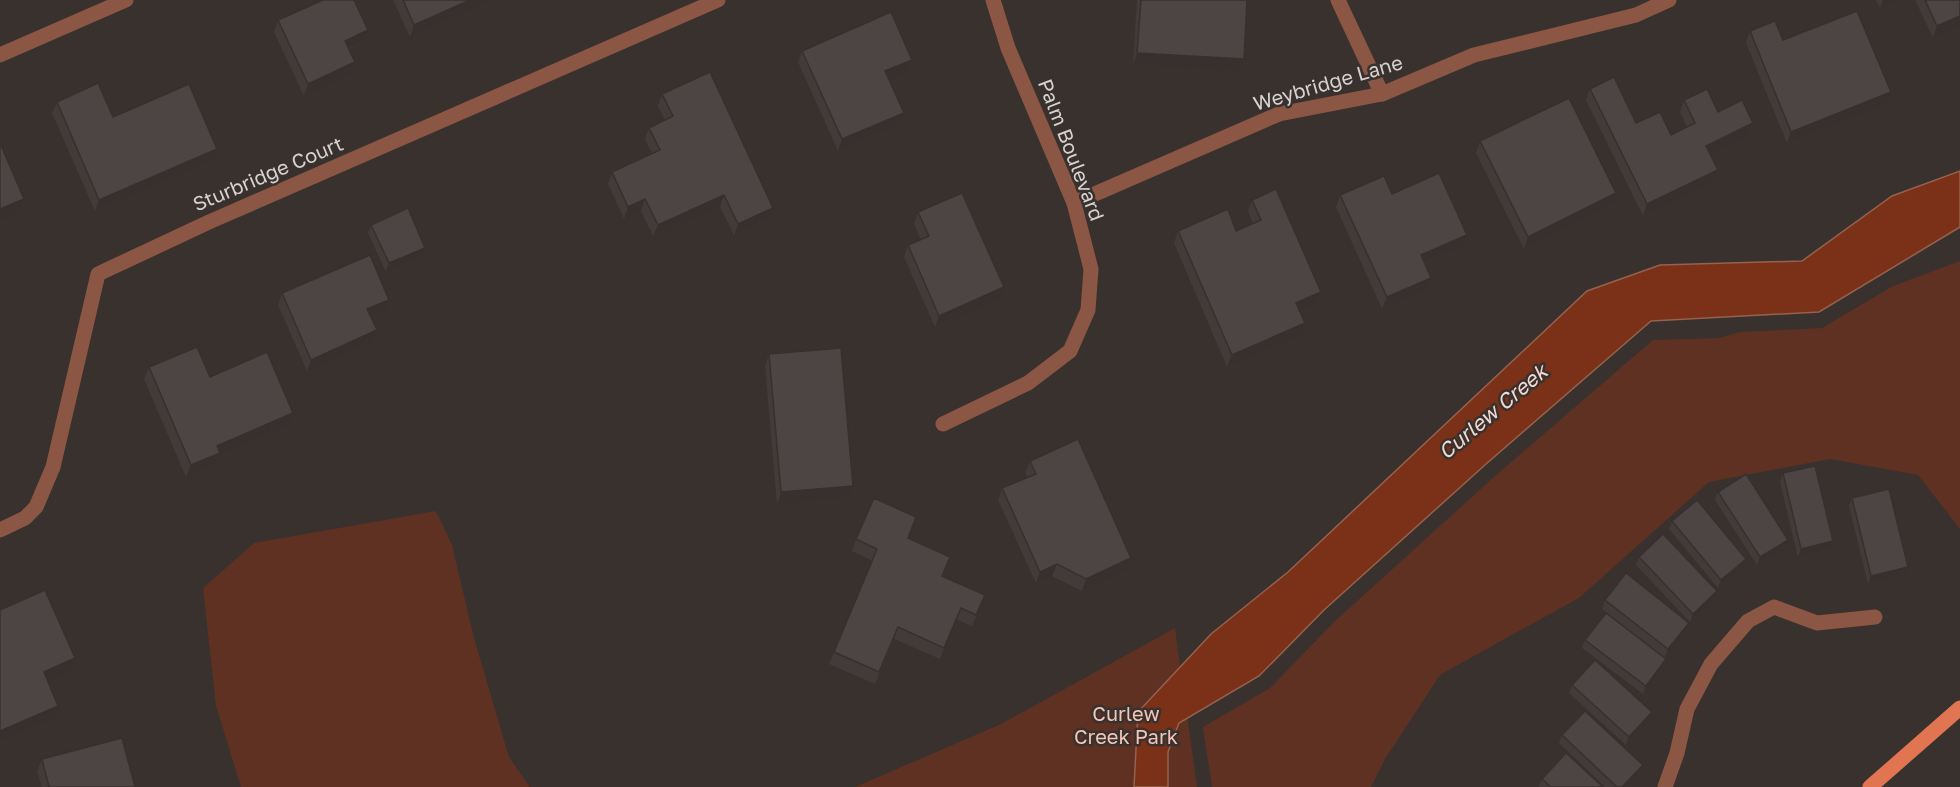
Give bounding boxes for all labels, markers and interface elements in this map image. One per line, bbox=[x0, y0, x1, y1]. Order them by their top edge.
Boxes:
street label: Weybridge Lane bbox=[1250, 49, 1405, 115]
street label: Palm Boulevard bbox=[1034, 75, 1110, 224]
street label: Sturbridge Court bbox=[189, 131, 346, 216]
water label: Curlew Creek bbox=[1433, 357, 1554, 464]
park label: Curlew Creek Park bbox=[1074, 701, 1178, 748]

